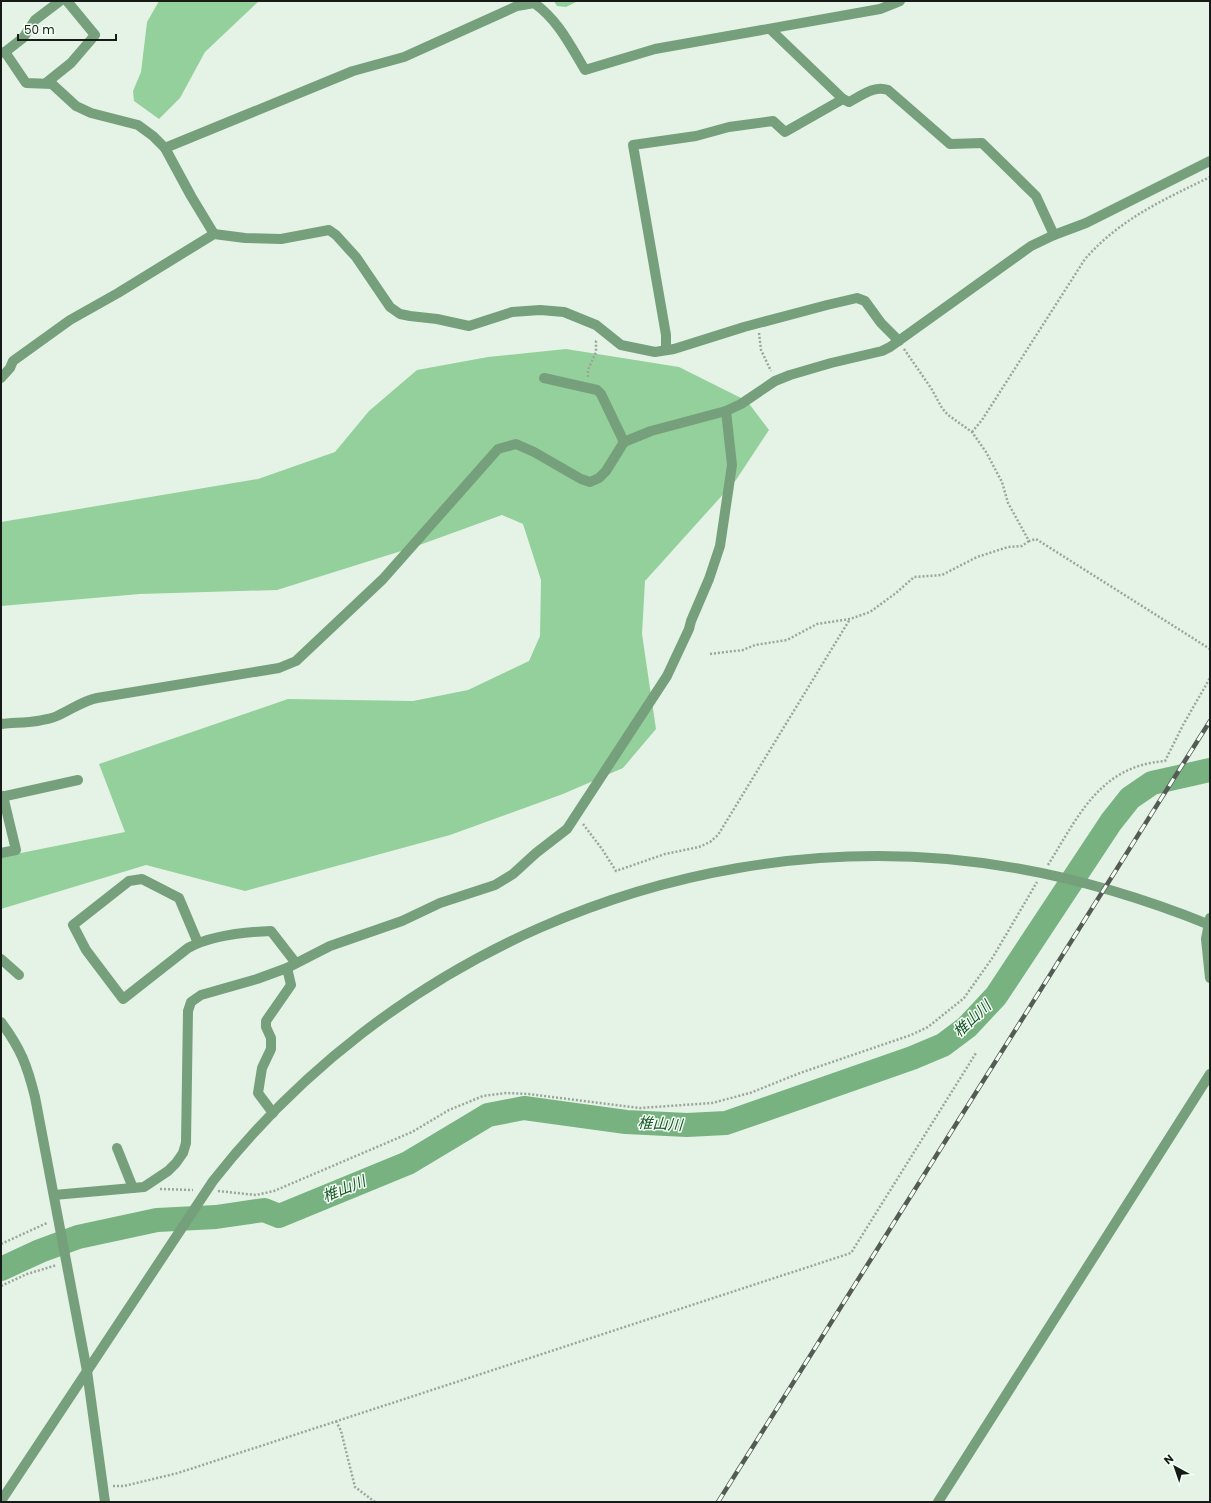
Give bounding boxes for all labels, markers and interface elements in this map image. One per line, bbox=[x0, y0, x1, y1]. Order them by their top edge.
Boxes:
scale bar bbox=[18, 16, 116, 42]
text: 50 m bbox=[24, 21, 55, 38]
water label: 椎山川 bbox=[948, 994, 997, 1042]
water label: 椎山川 bbox=[637, 1112, 685, 1135]
water label: 椎山川 bbox=[319, 1170, 370, 1207]
north arrow bbox=[1155, 1447, 1195, 1487]
text: N bbox=[1160, 1451, 1177, 1468]

